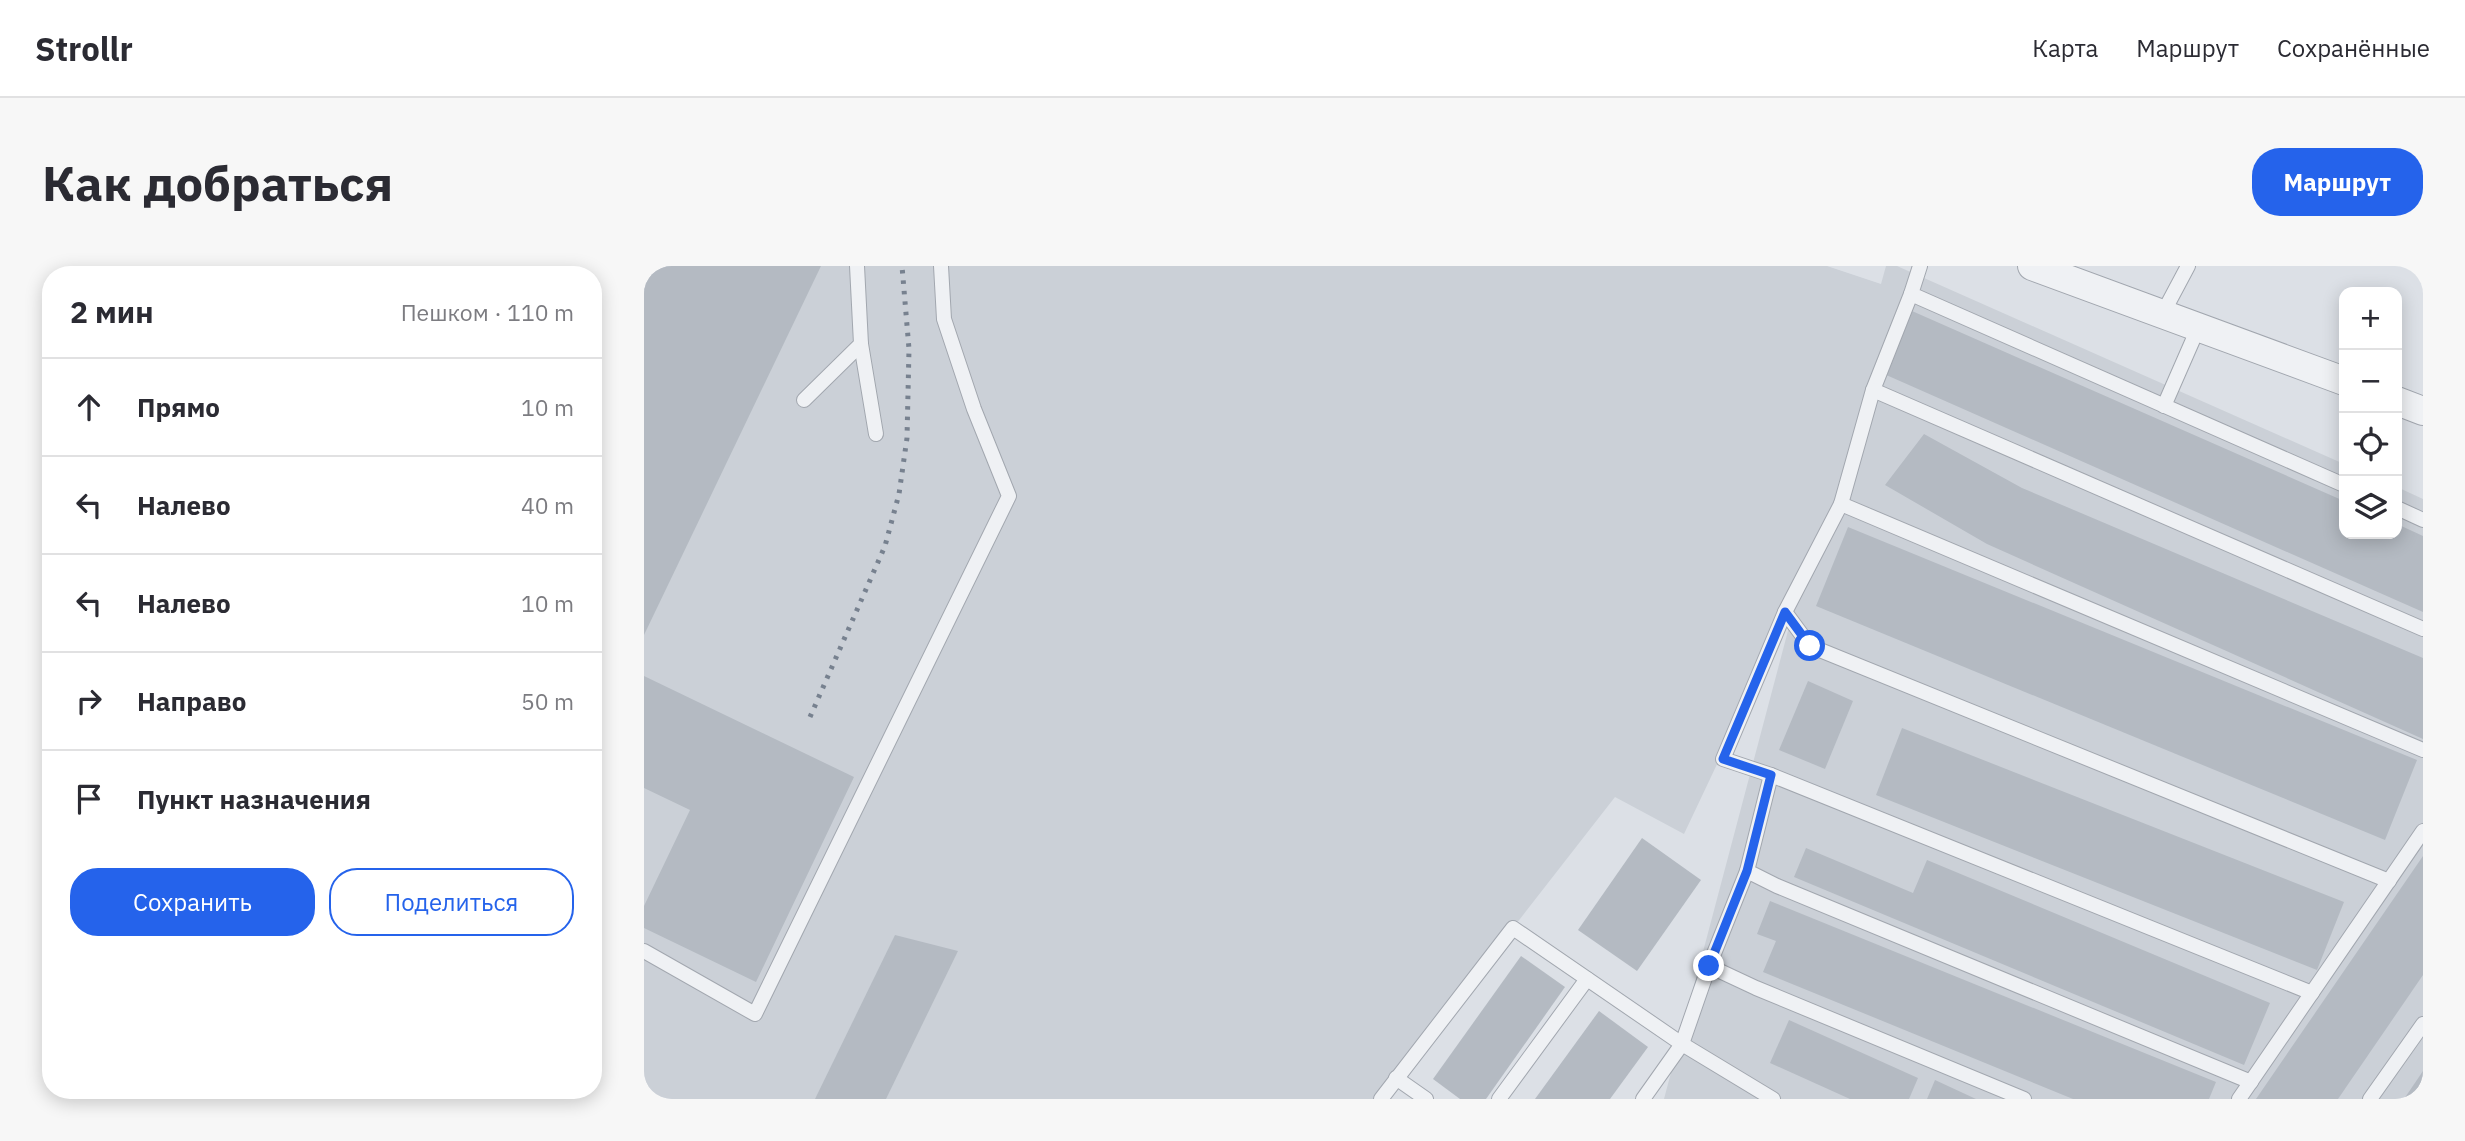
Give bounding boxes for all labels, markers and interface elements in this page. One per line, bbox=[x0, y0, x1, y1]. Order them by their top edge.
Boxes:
text: Strollr bbox=[35, 27, 133, 70]
text: Карта bbox=[2032, 32, 2098, 64]
text: Маршрут bbox=[2136, 32, 2239, 64]
text: Сохранённые bbox=[2277, 32, 2430, 64]
button: Маршрут bbox=[2252, 148, 2423, 216]
text: Как добраться bbox=[42, 151, 393, 214]
map controls bbox=[2339, 287, 2402, 539]
button: + bbox=[2339, 287, 2402, 350]
text: 2 мин bbox=[70, 292, 154, 331]
text: Пешком · 110 m bbox=[401, 297, 574, 327]
button: − bbox=[2339, 350, 2402, 413]
icon: ahead bbox=[70, 388, 108, 426]
text: Прямо bbox=[137, 390, 220, 424]
text: 10 m bbox=[521, 392, 574, 422]
button: locate bbox=[2339, 413, 2402, 476]
button: layers bbox=[2339, 476, 2402, 539]
icon: left bbox=[70, 486, 108, 524]
text: Налево bbox=[137, 488, 231, 522]
text: 40 m bbox=[521, 490, 574, 520]
icon: left bbox=[70, 584, 108, 622]
text: Налево bbox=[137, 586, 231, 620]
text: 10 m bbox=[521, 588, 574, 618]
route start bbox=[1794, 630, 1825, 661]
icon: right bbox=[70, 682, 108, 720]
text: Направо bbox=[137, 684, 246, 718]
text: 50 m bbox=[521, 686, 574, 716]
icon: arrive bbox=[70, 780, 108, 818]
text: Пункт назначения bbox=[137, 782, 371, 816]
button: Сохранить bbox=[70, 868, 315, 936]
button: Поделиться bbox=[329, 868, 574, 936]
route end bbox=[1693, 950, 1724, 981]

